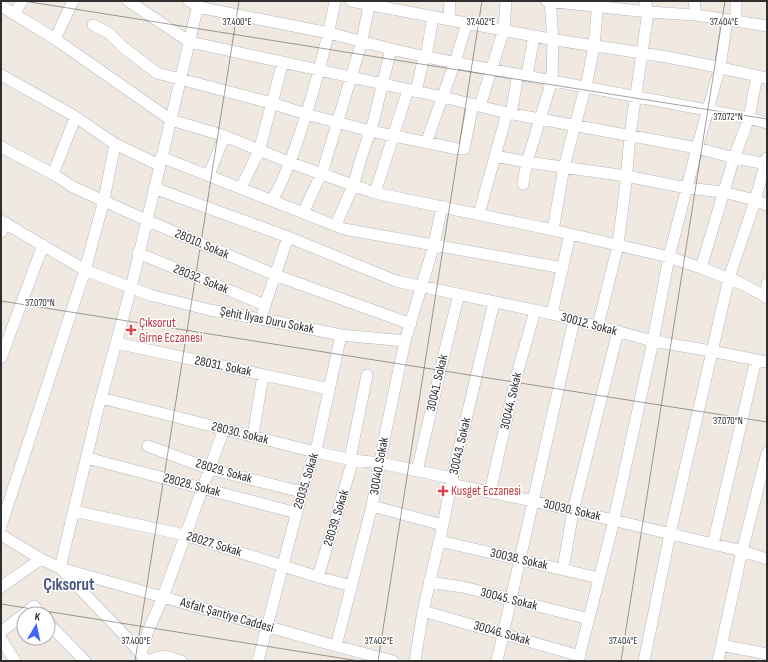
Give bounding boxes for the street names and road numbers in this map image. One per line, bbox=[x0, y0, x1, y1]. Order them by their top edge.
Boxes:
street label: 28010. Sokak bbox=[173, 225, 231, 263]
street label: 28032. Sokak bbox=[171, 261, 231, 297]
street label: Şehit İlyas Duru Sokak bbox=[219, 302, 316, 337]
street label: 30012. Sokak bbox=[559, 309, 619, 339]
street label: 28031. Sokak bbox=[193, 352, 253, 380]
street label: 30041. Sokak bbox=[423, 353, 451, 413]
street label: 30044. Sokak bbox=[497, 371, 525, 431]
street label: 30043. Sokak bbox=[446, 416, 474, 476]
street label: 28030. Sokak bbox=[210, 418, 270, 448]
street label: 30040. Sokak bbox=[366, 436, 392, 496]
street label: 28035. Sokak bbox=[290, 451, 322, 511]
street label: 28029. Sokak bbox=[194, 455, 254, 487]
street label: 28028. Sokak bbox=[162, 470, 222, 500]
street label: 28039. Sokak bbox=[320, 488, 352, 548]
street label: 30030. Sokak bbox=[542, 496, 602, 524]
street label: 28027. Sokak bbox=[185, 528, 243, 560]
street label: 30038. Sokak bbox=[489, 545, 549, 573]
street label: 30045. Sokak bbox=[479, 584, 539, 614]
street label: Asfalt Şantiye Caddesi bbox=[177, 594, 276, 636]
street label: 30046. Sokak bbox=[472, 617, 532, 649]

